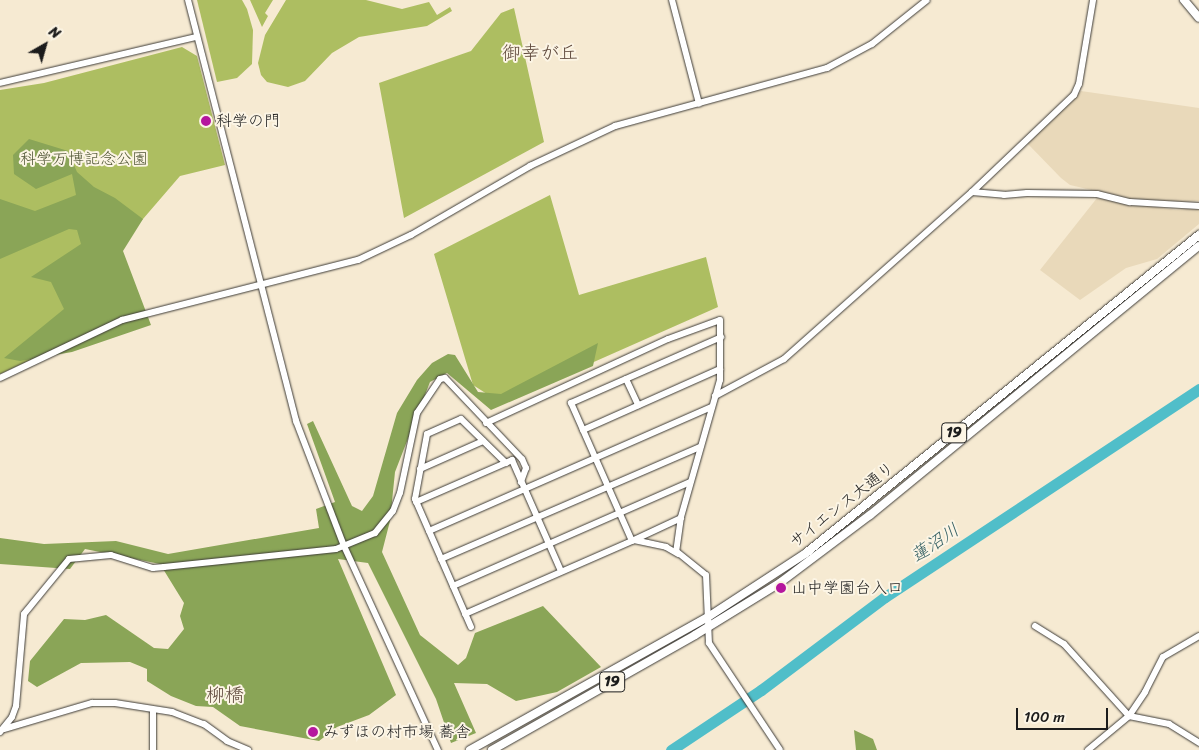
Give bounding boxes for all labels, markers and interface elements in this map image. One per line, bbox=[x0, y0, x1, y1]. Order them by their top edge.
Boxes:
north arrow bbox=[20, 20, 70, 70]
text: N bbox=[43, 20, 66, 46]
district label: 御幸が丘 bbox=[502, 42, 578, 64]
place label: 科学の門 bbox=[216, 111, 280, 131]
marker: 科学の門 bbox=[200, 115, 212, 127]
park label: 科学万博記念公園 bbox=[20, 149, 148, 169]
road number: 19 bbox=[940, 420, 968, 446]
street label: サイエンス大通り bbox=[786, 458, 898, 552]
water label: 蓮沼川 bbox=[907, 519, 963, 567]
place label: 山中学園台入口 bbox=[791, 578, 903, 598]
marker: 山中学園台入口 bbox=[775, 582, 787, 594]
road number: 19 bbox=[598, 670, 626, 694]
district label: 柳橋 bbox=[206, 684, 244, 706]
scale bar bbox=[1019, 698, 1112, 730]
text: 100 m bbox=[1024, 704, 1065, 730]
place label: みずほの村市場 蕎舎 bbox=[323, 722, 471, 742]
marker: みずほの村市場 蕎舎 bbox=[307, 726, 319, 738]

